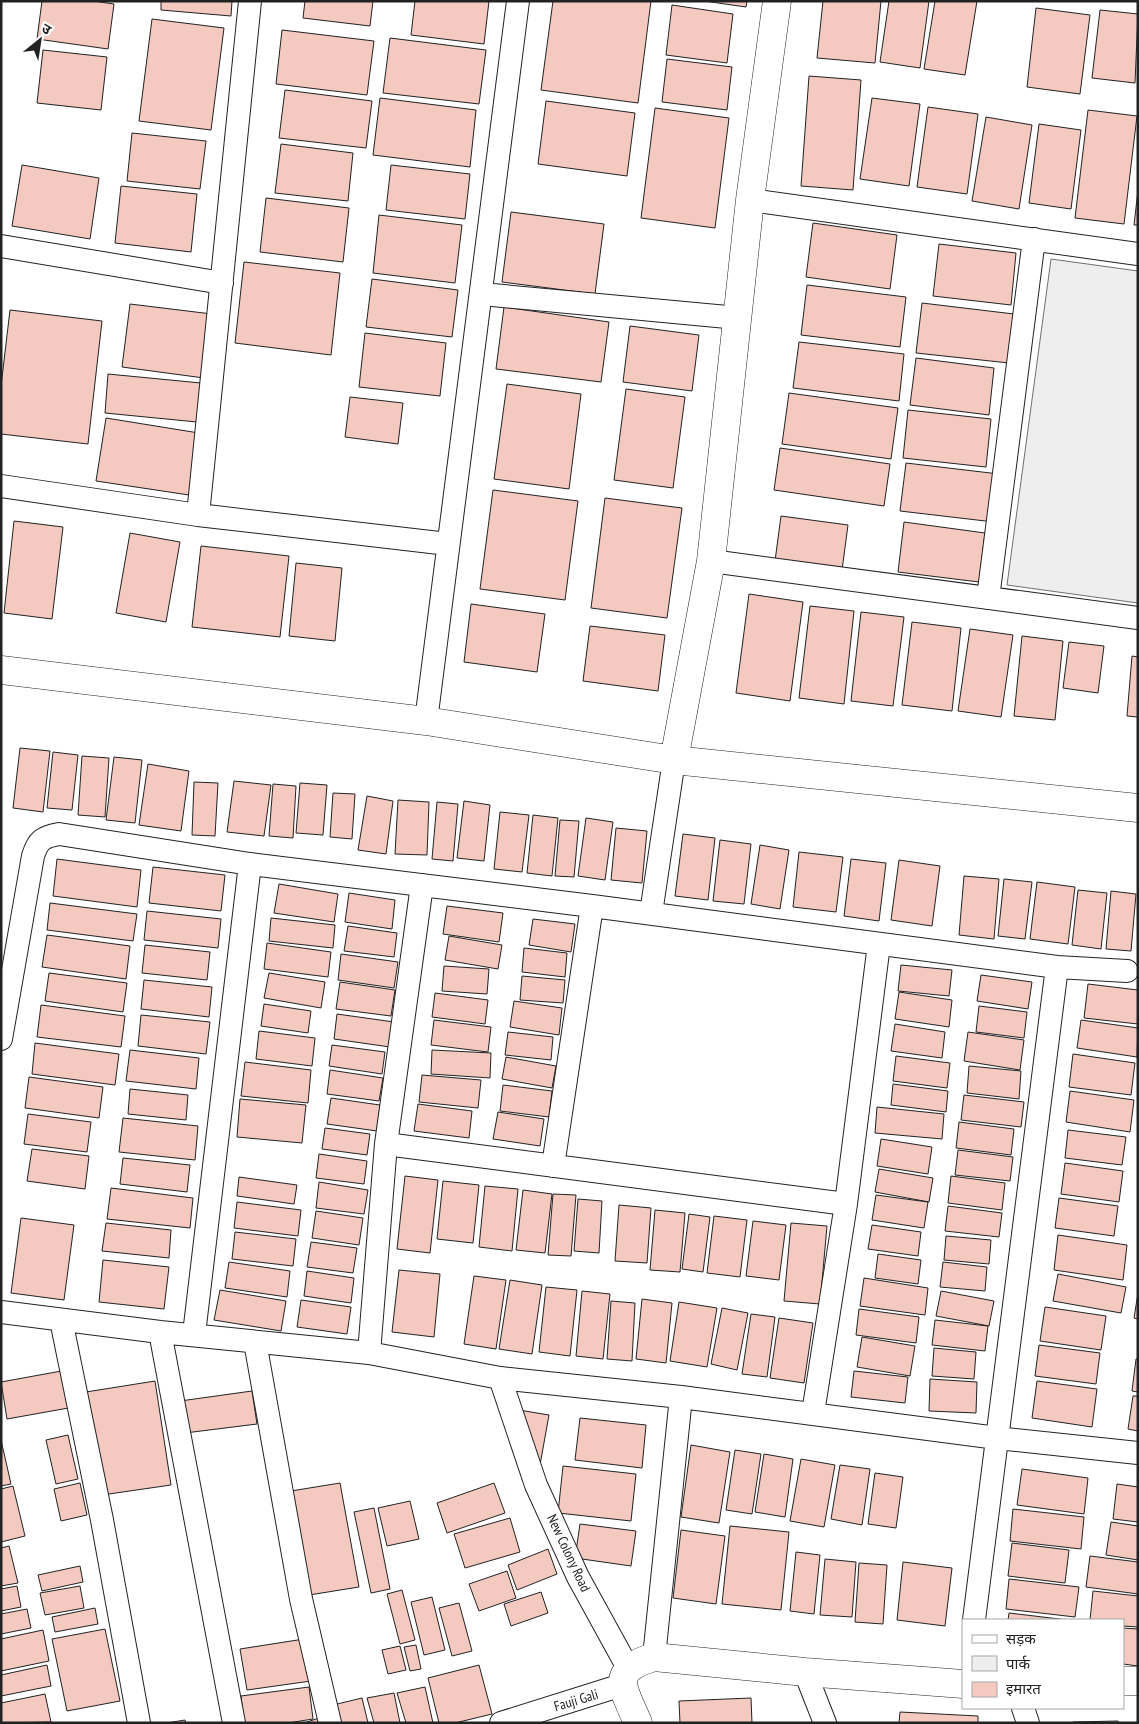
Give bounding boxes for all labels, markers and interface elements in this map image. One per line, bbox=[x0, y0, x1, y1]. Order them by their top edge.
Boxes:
north arrow bbox=[15, 15, 65, 65]
text: उ bbox=[38, 19, 55, 39]
street label: New Colony Road bbox=[543, 1511, 595, 1595]
legend bbox=[962, 1619, 1124, 1709]
text: सड़क bbox=[1006, 1629, 1036, 1648]
text: पार्क bbox=[1006, 1654, 1030, 1673]
text: इमारत bbox=[1006, 1679, 1041, 1698]
street label: Fauji Gali bbox=[552, 1685, 600, 1715]

